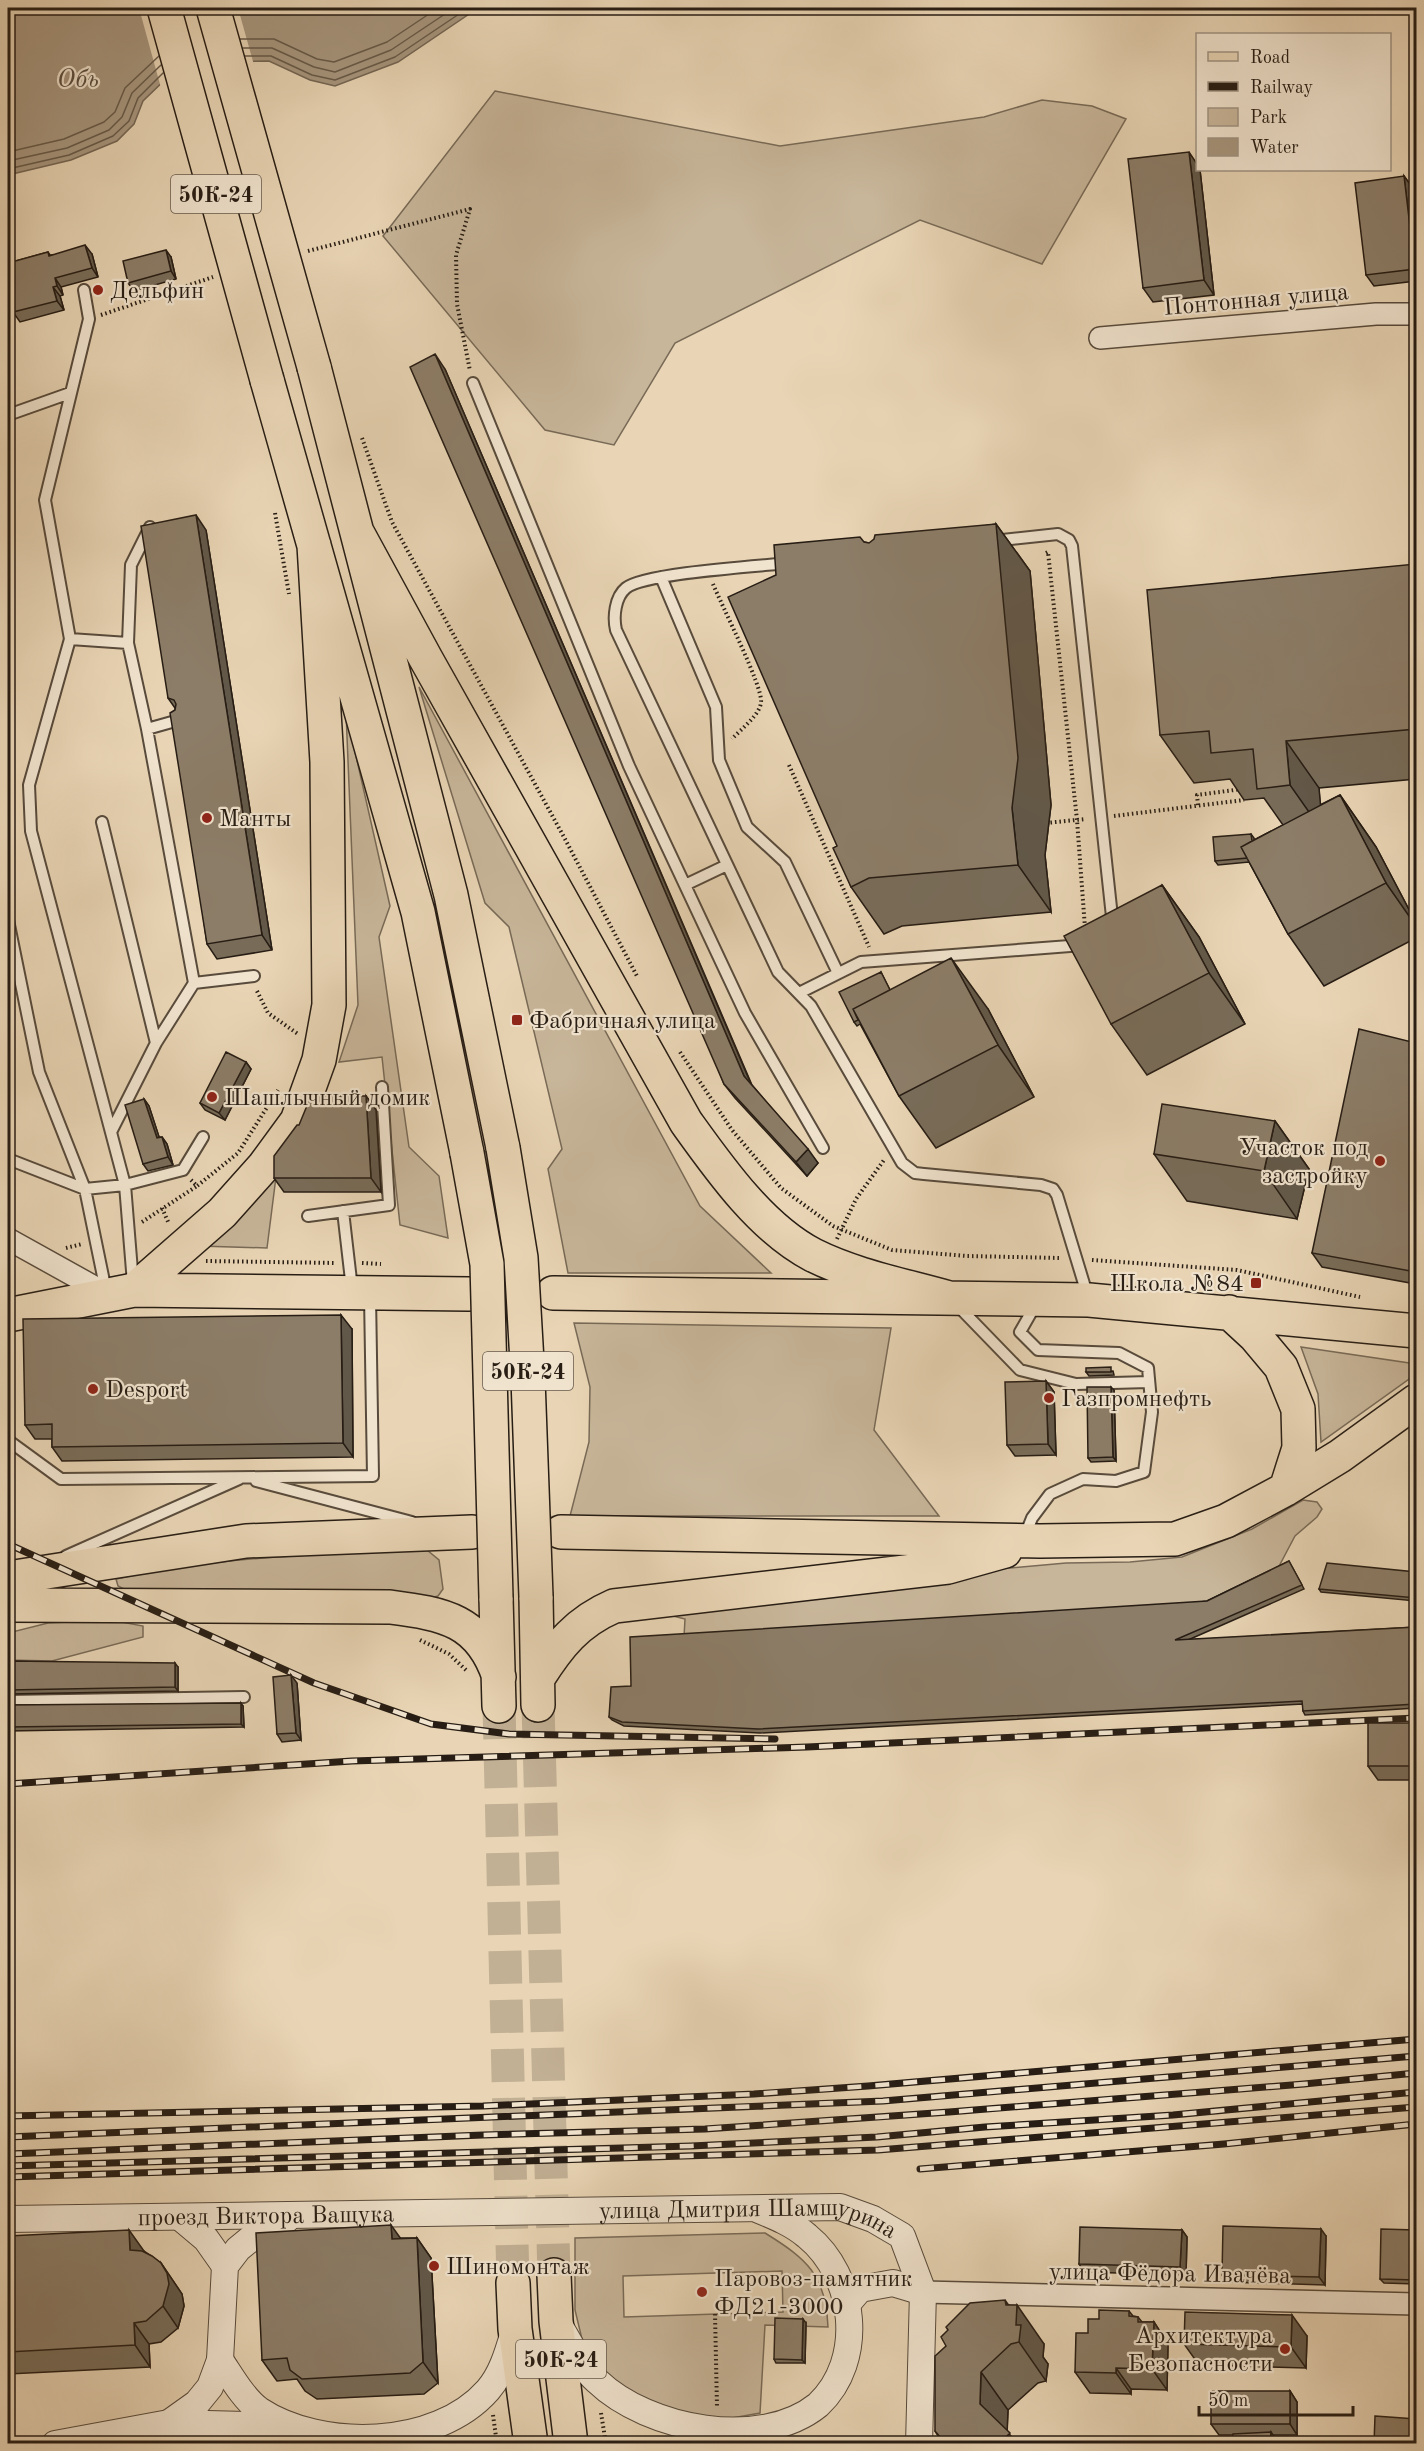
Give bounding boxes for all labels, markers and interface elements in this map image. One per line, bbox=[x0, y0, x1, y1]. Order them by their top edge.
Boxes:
legend bbox=[1196, 33, 1391, 171]
text: Road bbox=[1250, 49, 1290, 67]
water label: Обь bbox=[57, 67, 99, 93]
text: Railway bbox=[1250, 79, 1313, 97]
text: Park bbox=[1250, 109, 1287, 127]
text: Water bbox=[1250, 139, 1299, 157]
road number: 50К-24 bbox=[171, 175, 261, 213]
place label: Дельфин bbox=[110, 280, 204, 304]
street label: Понтонная улица bbox=[1163, 281, 1350, 321]
marker: Дельфин bbox=[91, 283, 105, 297]
place label: Манты bbox=[219, 808, 291, 832]
marker: Манты bbox=[200, 811, 214, 825]
place label: Фабричная улица bbox=[529, 1010, 716, 1034]
marker: Фабричная улица bbox=[510, 1013, 524, 1027]
place label: Шашлычный домик bbox=[224, 1087, 430, 1111]
marker: Шашлычный домик bbox=[205, 1090, 219, 1104]
place label: Участок под застройку bbox=[1239, 1137, 1368, 1189]
marker: Участок под застройку bbox=[1373, 1154, 1387, 1168]
place label: Школа №84 bbox=[1109, 1273, 1244, 1297]
marker: Школа №84 bbox=[1249, 1276, 1263, 1290]
road number: 50К-24 bbox=[483, 1352, 573, 1390]
place label: Desport bbox=[105, 1379, 188, 1403]
marker: Desport bbox=[86, 1382, 100, 1396]
place label: Газпромнефть bbox=[1061, 1388, 1211, 1412]
marker: Газпромнефть bbox=[1042, 1391, 1056, 1405]
street label: улица Дмитрия Шамшурина bbox=[599, 2197, 900, 2244]
street label: проезд Виктора Ващука bbox=[138, 2203, 395, 2231]
place label: Шиномонтаж bbox=[446, 2256, 590, 2280]
marker: Шиномонтаж bbox=[427, 2259, 441, 2273]
street label: улица Фёдора Ивачёва bbox=[1049, 2261, 1291, 2289]
place label: Паровоз-памятник ФД21-3000 bbox=[714, 2268, 913, 2320]
marker: Паровоз-памятник ФД21-3000 bbox=[695, 2285, 709, 2299]
place label: Архитектура Безопасности bbox=[1127, 2325, 1273, 2377]
road number: 50К-24 bbox=[516, 2340, 606, 2378]
marker: Архитектура Безопасности bbox=[1278, 2342, 1292, 2356]
scale bar bbox=[1199, 2379, 1354, 2417]
text: 50 m bbox=[1208, 2392, 1248, 2410]

